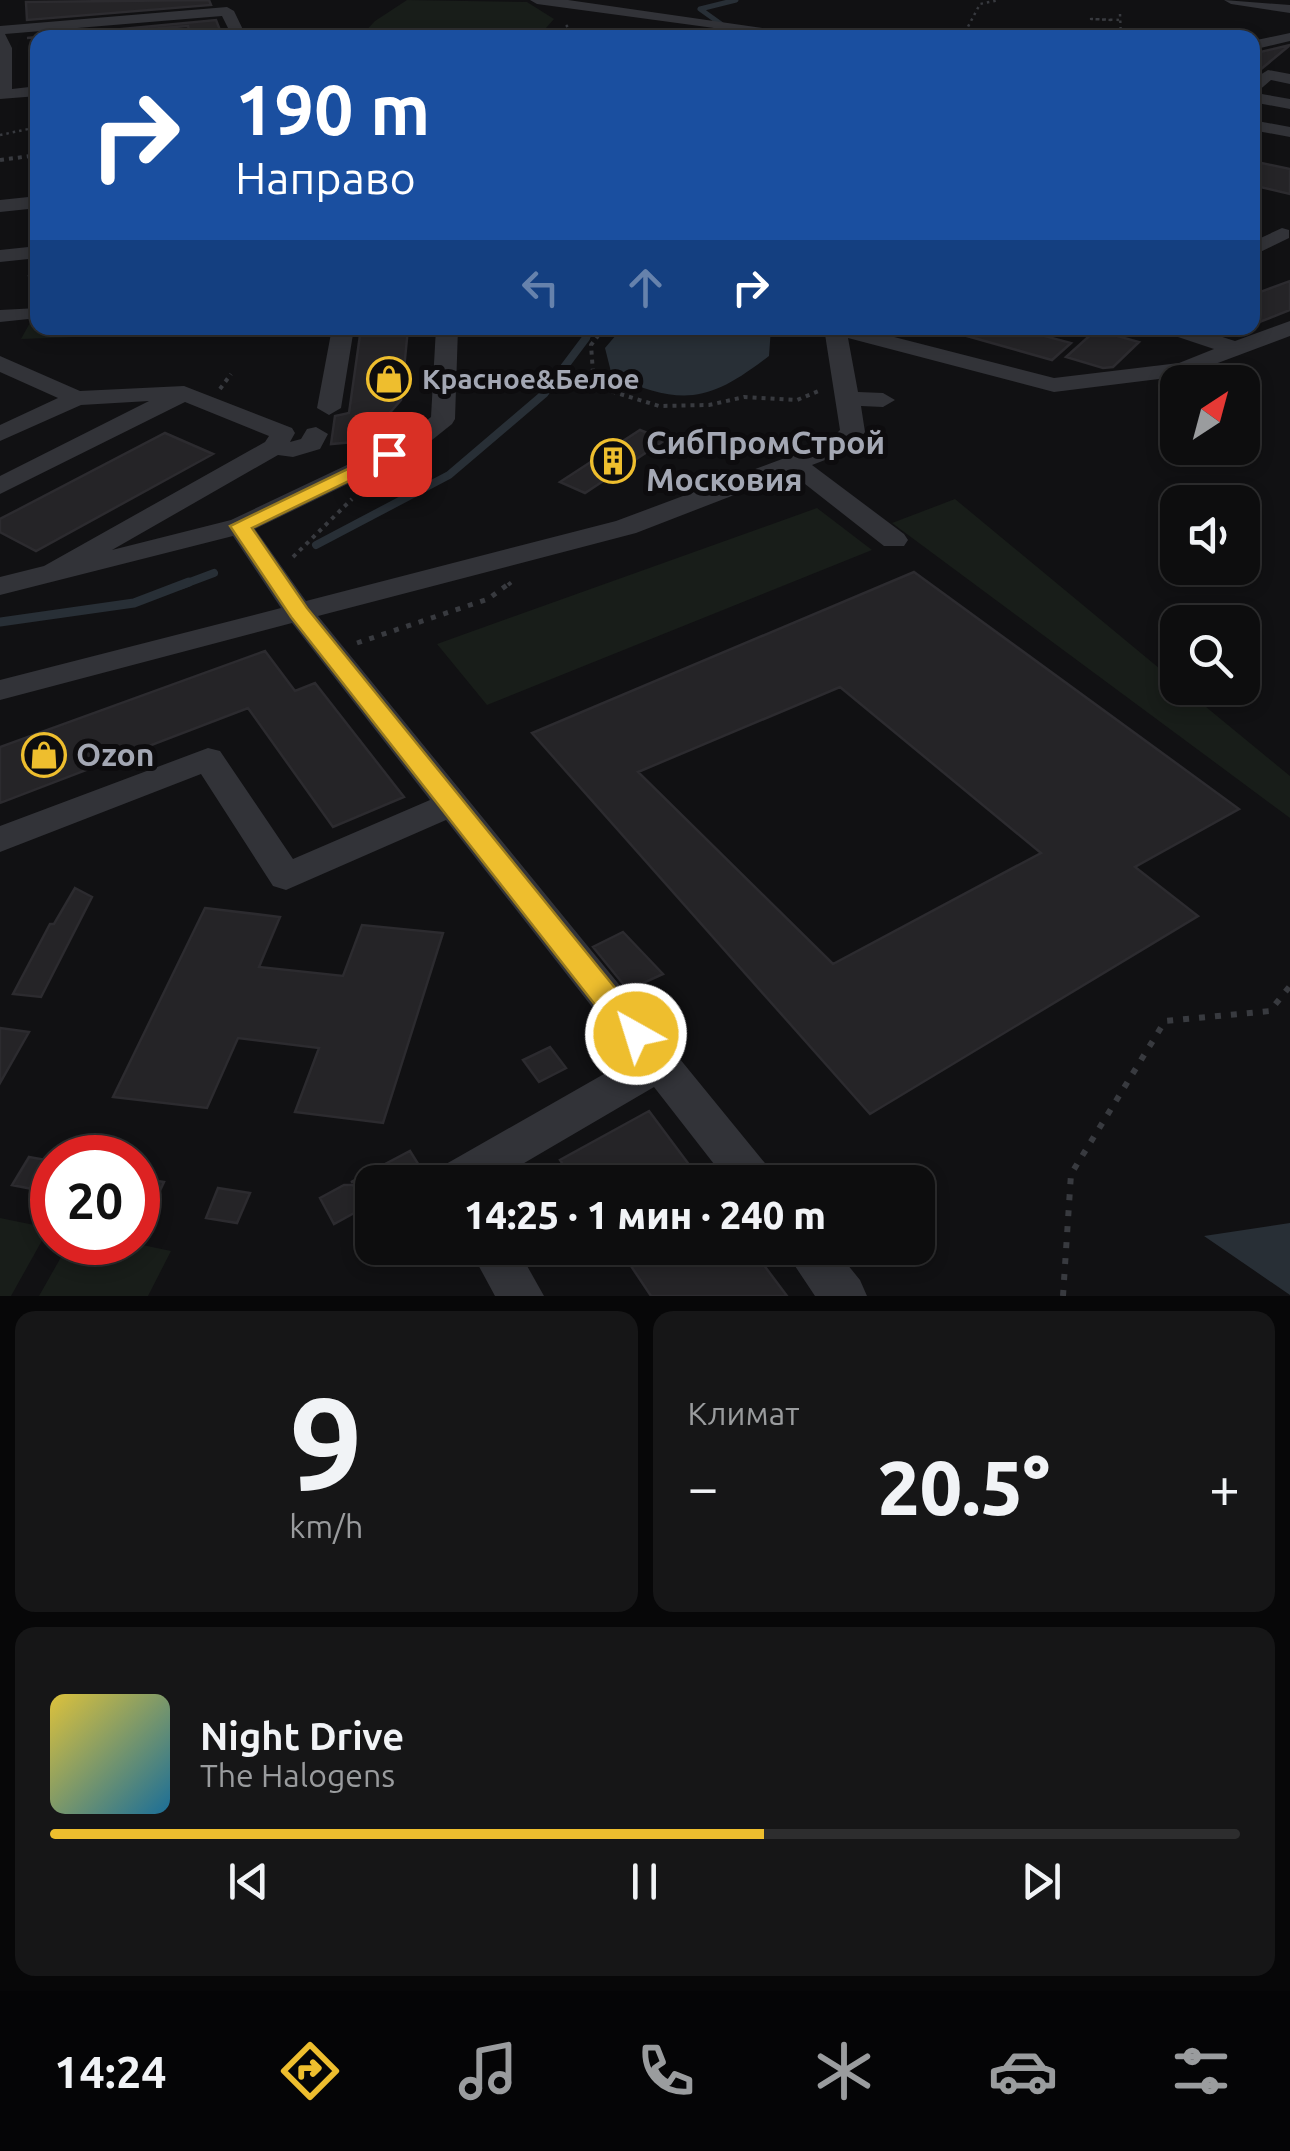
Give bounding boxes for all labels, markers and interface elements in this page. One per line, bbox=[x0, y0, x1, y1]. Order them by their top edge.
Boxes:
icon: right bbox=[70, 70, 200, 200]
text: 190 m bbox=[235, 70, 430, 148]
text: Направо bbox=[235, 152, 416, 203]
icon: left bbox=[513, 260, 568, 315]
icon: ahead bbox=[618, 260, 673, 315]
icon: right bbox=[723, 260, 778, 315]
shop icon: Красное&Белое bbox=[366, 356, 412, 402]
place label: Красное&Белое bbox=[422, 363, 640, 394]
north arrow bbox=[1160, 365, 1260, 465]
map controls bbox=[1160, 365, 1260, 705]
pin bbox=[347, 412, 432, 497]
place label: СибПромСтрой Московия bbox=[646, 424, 885, 497]
icon: arrive bbox=[362, 427, 417, 482]
building icon: СибПромСтрой Московия bbox=[590, 438, 636, 484]
button: sound bbox=[1160, 485, 1260, 585]
button: search bbox=[1160, 605, 1260, 705]
shop icon: Ozon bbox=[21, 732, 67, 778]
place label: Ozon bbox=[76, 736, 154, 772]
position arrow bbox=[584, 982, 688, 1086]
speed limit sign: 20 bbox=[30, 1135, 160, 1265]
text: 14:25 · 1 мин · 240 m bbox=[464, 1194, 826, 1236]
text: 9 bbox=[290, 1370, 363, 1516]
text: Климат bbox=[688, 1395, 799, 1431]
text: 20.5° bbox=[877, 1445, 1050, 1529]
text: − bbox=[688, 1456, 719, 1517]
text: + bbox=[1209, 1456, 1240, 1517]
text: km/h bbox=[289, 1508, 363, 1544]
text: Night Drive bbox=[200, 1715, 404, 1757]
text: The Halogens bbox=[200, 1757, 395, 1793]
icon: previous bbox=[221, 1854, 276, 1909]
icon: pause bbox=[617, 1854, 672, 1909]
icon: next bbox=[1014, 1854, 1069, 1909]
icon: directions bbox=[275, 2036, 345, 2106]
icon: music bbox=[453, 2036, 523, 2106]
icon: phone bbox=[631, 2036, 701, 2106]
icon: climate bbox=[809, 2036, 879, 2106]
icon: car bbox=[988, 2036, 1058, 2106]
icon: filters bbox=[1166, 2036, 1236, 2106]
text: 14:24 bbox=[54, 2046, 167, 2097]

